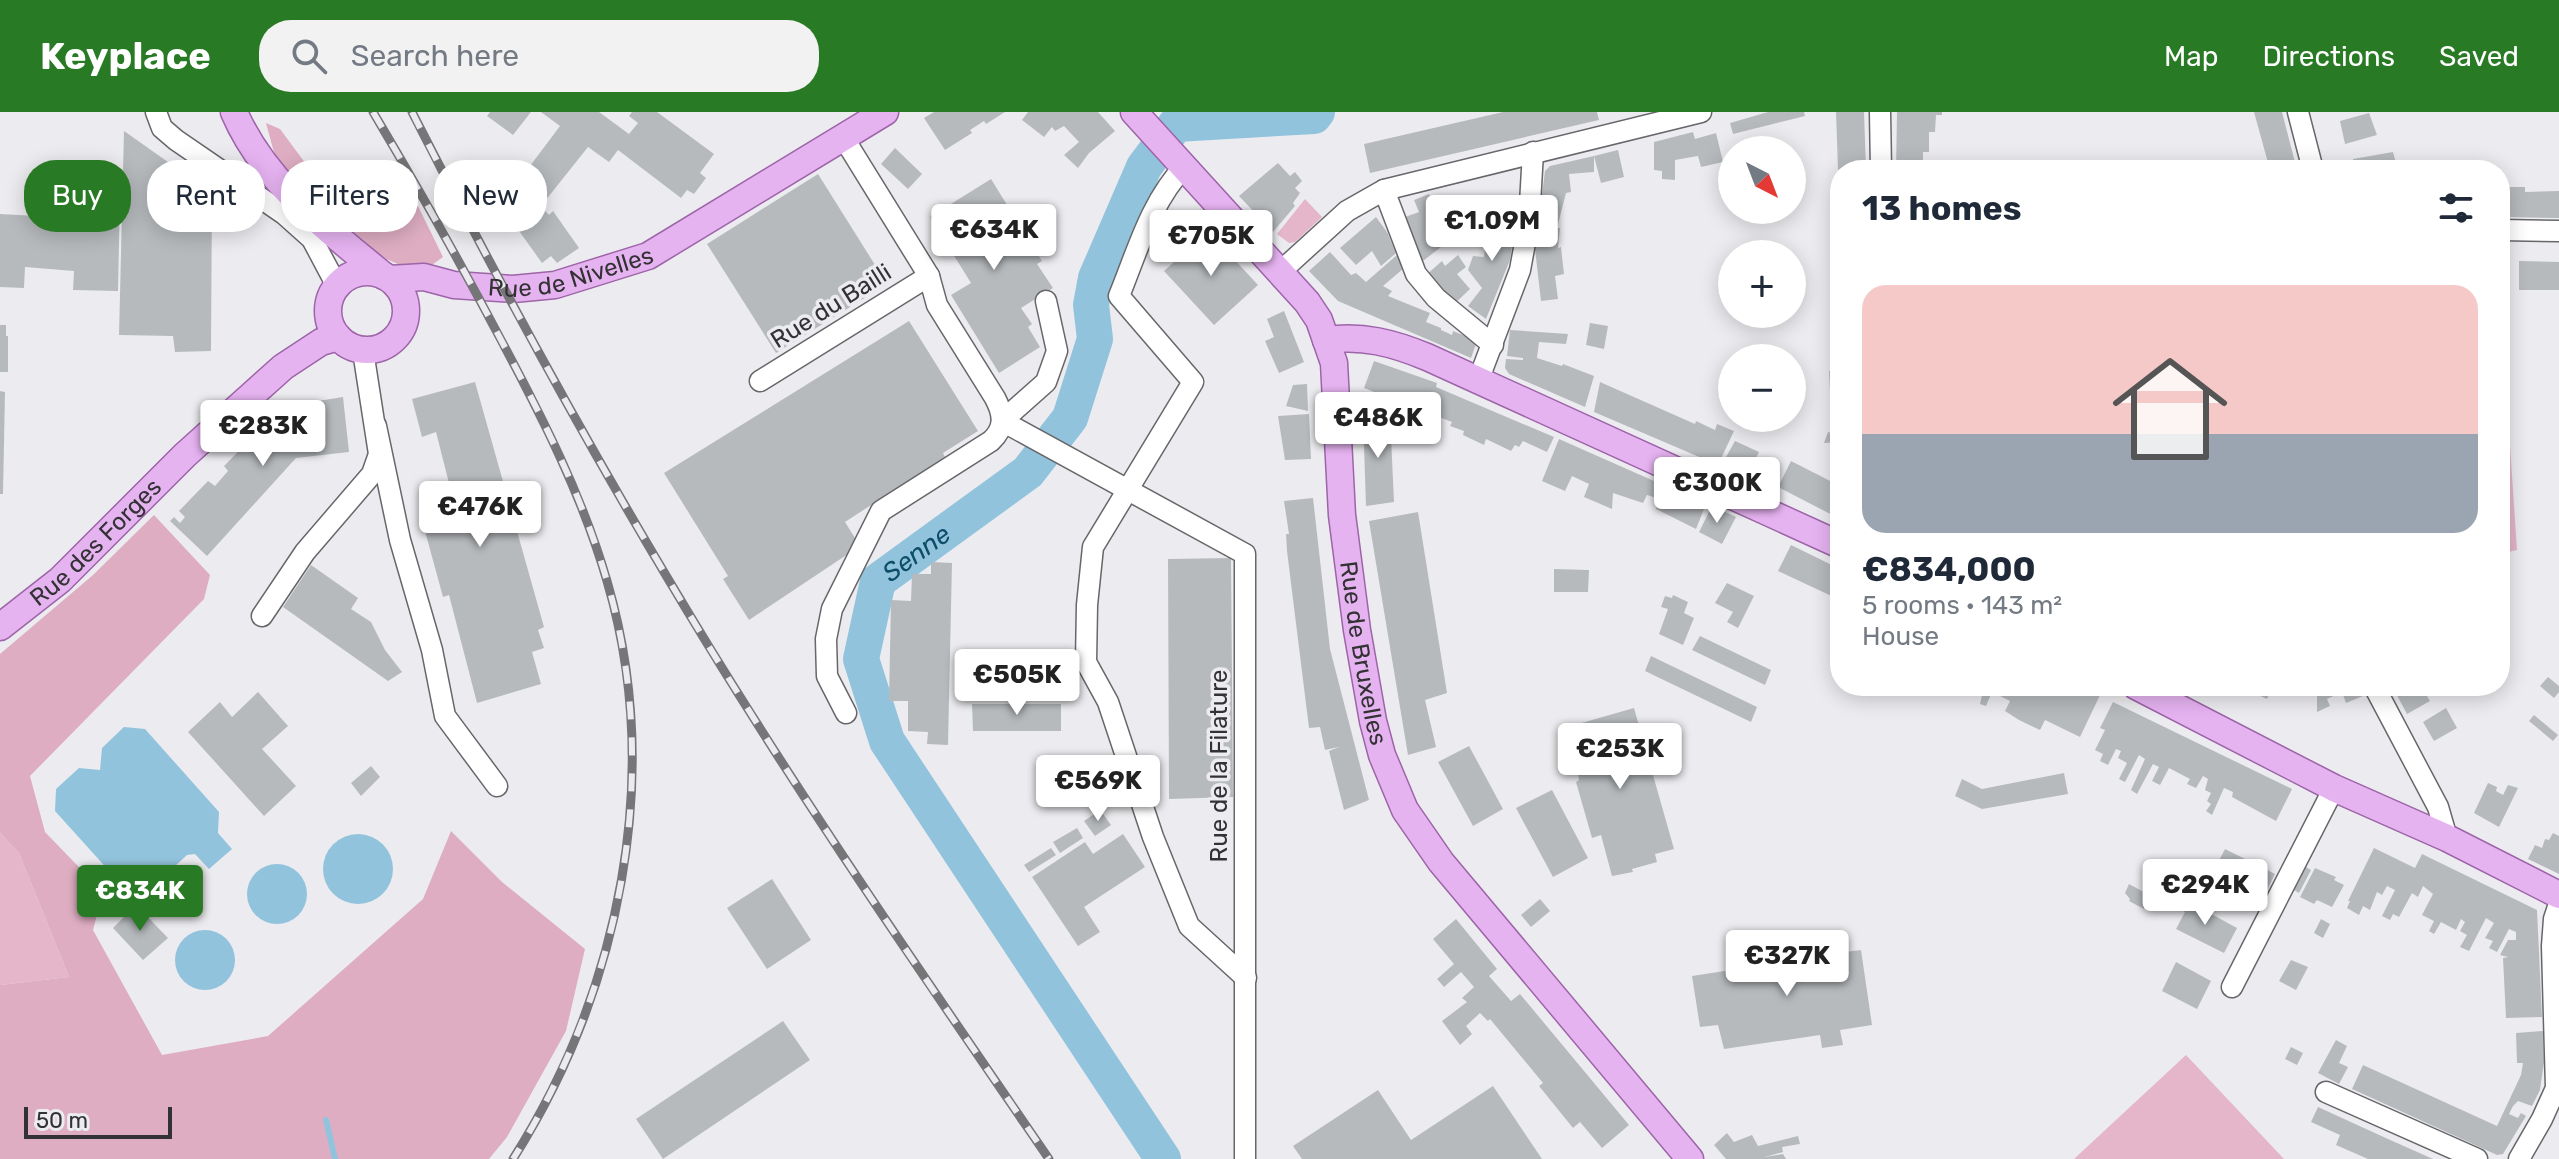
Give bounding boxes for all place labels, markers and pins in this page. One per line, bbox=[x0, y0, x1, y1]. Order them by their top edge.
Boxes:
pin: €1.09M bbox=[1427, 195, 1557, 263]
pin: €634K bbox=[938, 204, 1050, 272]
pin: €705K bbox=[1155, 210, 1267, 278]
pin: €486K bbox=[1322, 392, 1434, 460]
pin: €283K bbox=[207, 400, 319, 468]
pin: €300K bbox=[1661, 457, 1773, 525]
pin: €476K bbox=[424, 481, 536, 549]
pin: €505K bbox=[961, 649, 1073, 717]
pin: €253K bbox=[1564, 723, 1676, 791]
pin: €569K bbox=[1042, 755, 1154, 823]
pin: €294K bbox=[2149, 859, 2261, 927]
pin: €834K bbox=[84, 865, 196, 933]
pin: €327K bbox=[1731, 930, 1843, 998]

